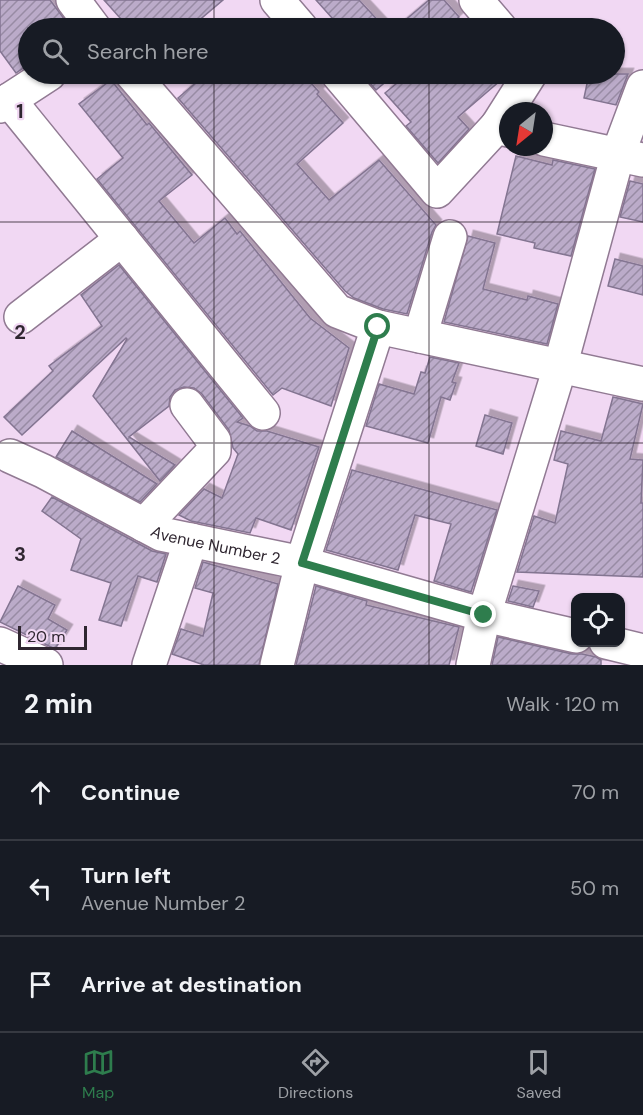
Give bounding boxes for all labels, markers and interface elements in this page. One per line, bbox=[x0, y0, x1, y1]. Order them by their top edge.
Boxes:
search box bbox=[18, 18, 625, 84]
icon: search bbox=[39, 35, 72, 68]
text: Search here bbox=[87, 37, 208, 66]
text: 1 bbox=[16, 98, 24, 124]
north arrow bbox=[499, 102, 553, 156]
route start bbox=[364, 313, 390, 339]
text: 2 bbox=[14, 319, 26, 345]
street label: Avenue Number 2 bbox=[147, 521, 282, 569]
text: 3 bbox=[14, 541, 26, 567]
map controls bbox=[571, 593, 625, 647]
button: locate bbox=[571, 593, 625, 647]
route end bbox=[470, 601, 496, 627]
scale bar bbox=[18, 623, 87, 650]
text: 20 m bbox=[27, 626, 66, 647]
text: 2 min bbox=[24, 687, 93, 721]
text: Walk · 120 m bbox=[506, 691, 619, 717]
icon: ahead bbox=[24, 776, 57, 809]
text: Continue bbox=[81, 778, 180, 807]
text: 70 m bbox=[572, 779, 619, 805]
text: Turn left bbox=[81, 861, 171, 890]
icon: left bbox=[24, 872, 57, 905]
text: 50 m bbox=[570, 875, 619, 901]
text: Avenue Number 2 bbox=[81, 890, 246, 916]
icon: arrive bbox=[24, 968, 57, 1001]
text: Arrive at destination bbox=[81, 970, 302, 999]
tab: Map bbox=[82, 1046, 115, 1103]
tab: Directions bbox=[278, 1046, 353, 1103]
tab: Saved bbox=[517, 1046, 561, 1103]

